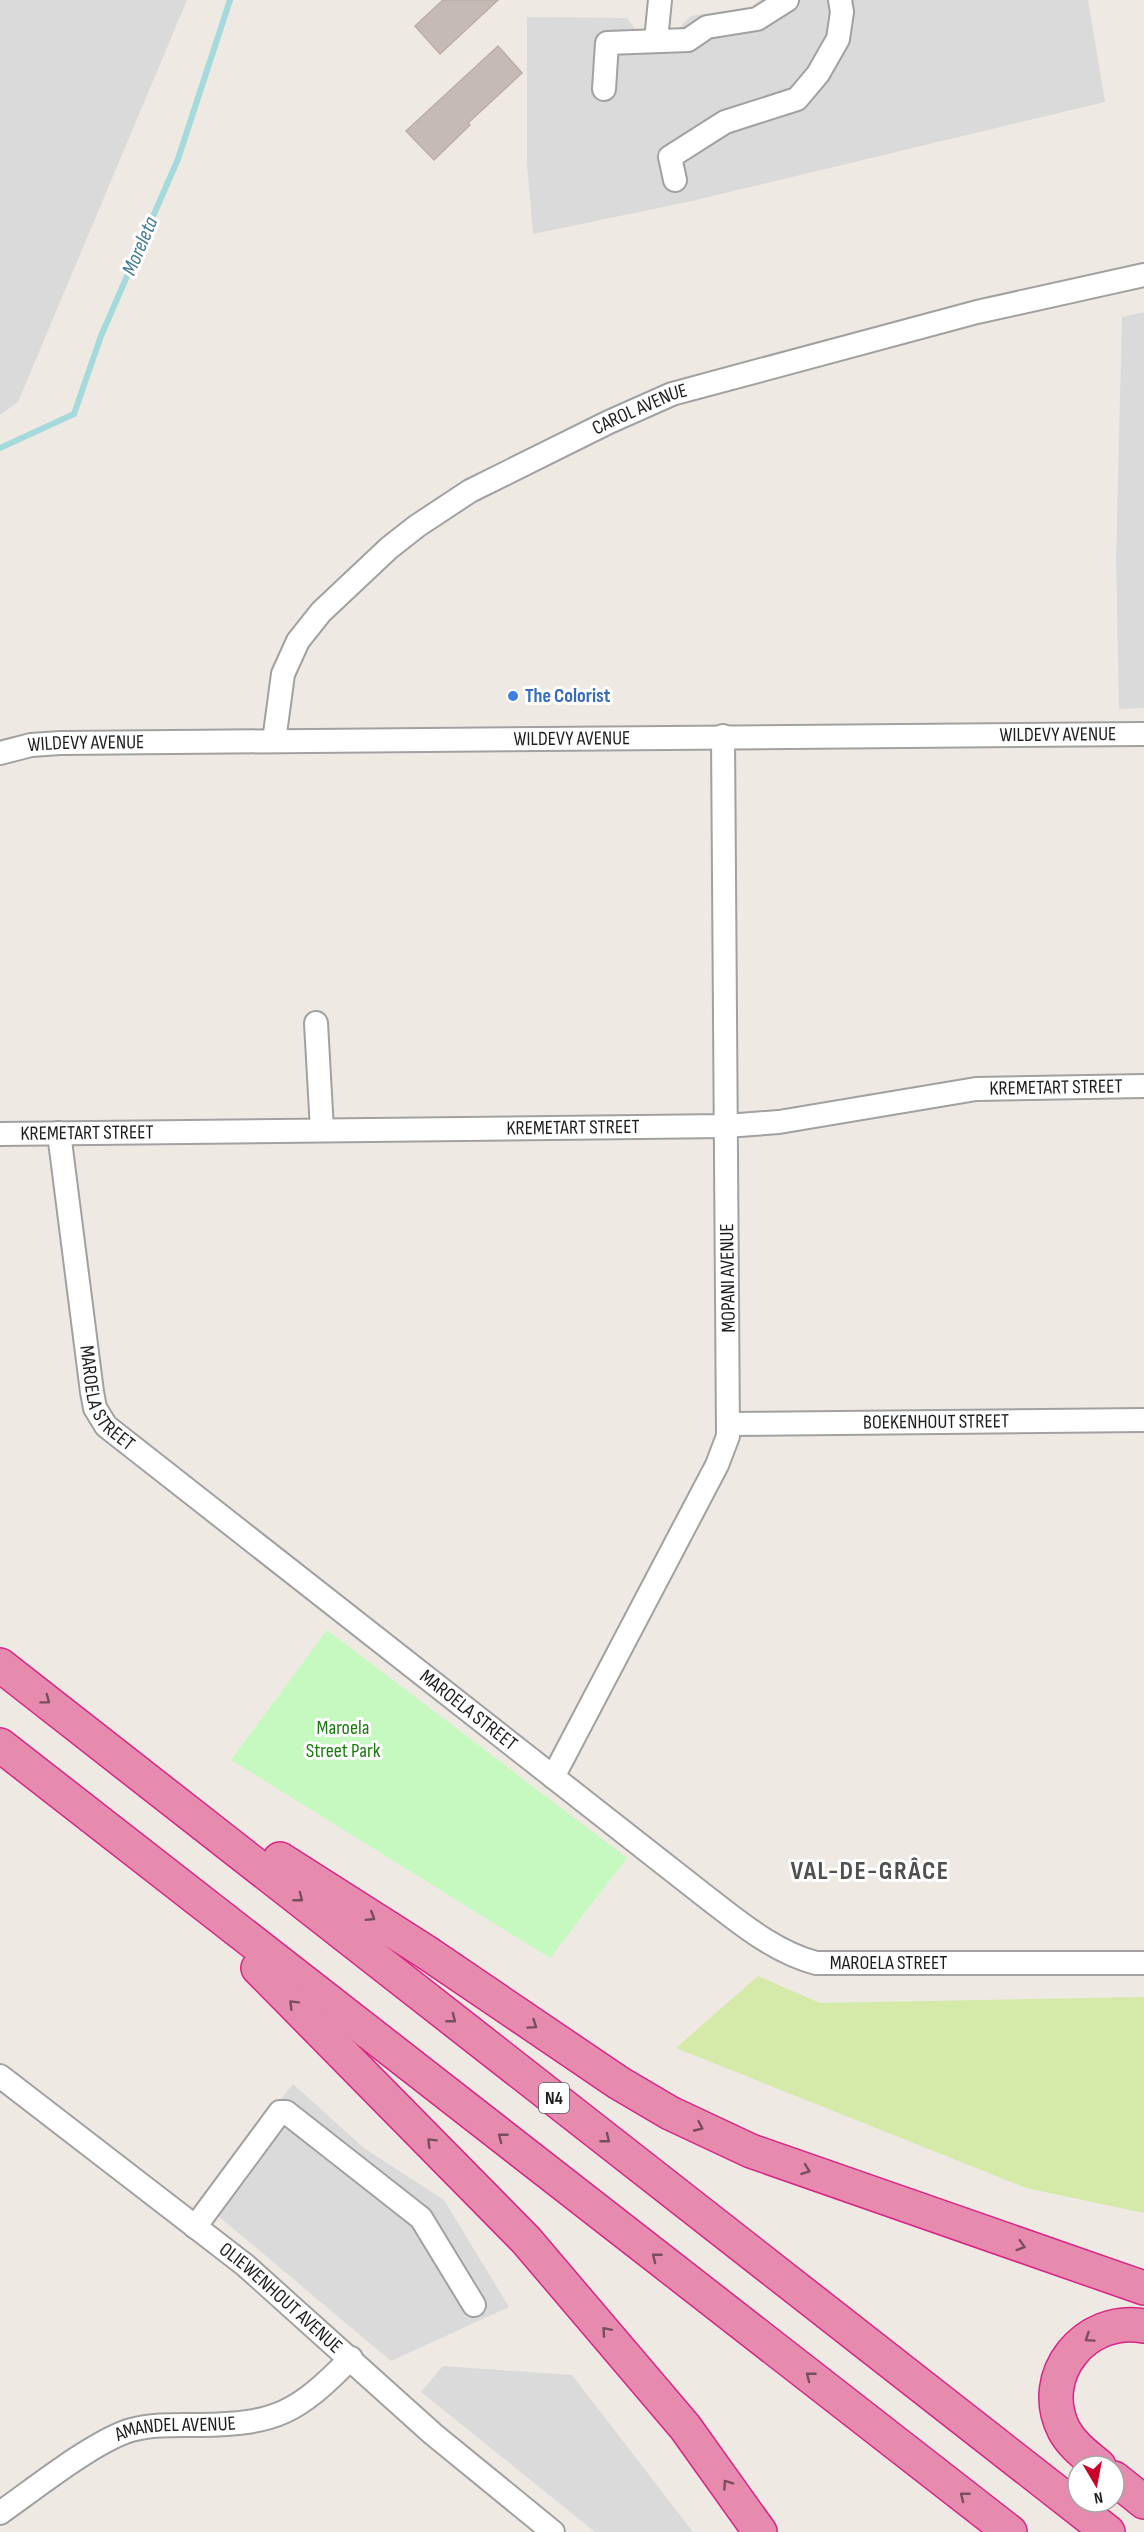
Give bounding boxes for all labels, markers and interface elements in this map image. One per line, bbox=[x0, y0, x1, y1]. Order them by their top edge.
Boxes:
water label: Moreleta bbox=[117, 213, 164, 279]
street label: CAROL AVENUE bbox=[588, 378, 690, 440]
place label: The Colorist bbox=[525, 684, 611, 708]
marker: The Colorist bbox=[506, 689, 520, 703]
street label: WILDEVY AVENUE bbox=[999, 722, 1116, 747]
street label: WILDEVY AVENUE bbox=[513, 726, 630, 751]
street label: WILDEVY AVENUE bbox=[27, 730, 144, 757]
street label: KREMETART STREET bbox=[989, 1074, 1123, 1101]
street label: KREMETART STREET bbox=[506, 1115, 640, 1140]
street label: KREMETART STREET bbox=[20, 1120, 154, 1146]
street label: MOPANI AVENUE bbox=[715, 1223, 741, 1333]
street label: MAROELA STREET bbox=[74, 1344, 140, 1456]
street label: BOEKENHOUT STREET bbox=[863, 1409, 1009, 1435]
street label: MAROELA STREET bbox=[415, 1665, 522, 1756]
one-way arrow bbox=[40, 1693, 51, 1704]
park label: Maroela Street Park bbox=[306, 1716, 381, 1763]
district label: VAL-DE-GRÂCE bbox=[790, 1856, 950, 1887]
one-way arrow bbox=[293, 1890, 304, 1901]
one-way arrow bbox=[365, 1909, 375, 1921]
street label: MAROELA STREET bbox=[830, 1951, 947, 1975]
one-way arrow bbox=[290, 2000, 301, 2011]
one-way arrow bbox=[446, 2011, 457, 2022]
one-way arrow bbox=[526, 2018, 537, 2029]
road number: N4 bbox=[539, 2083, 569, 2113]
one-way arrow bbox=[693, 2119, 704, 2131]
one-way arrow bbox=[599, 2132, 610, 2143]
one-way arrow bbox=[498, 2133, 509, 2144]
one-way arrow bbox=[427, 2139, 438, 2150]
one-way arrow bbox=[800, 2163, 811, 2176]
street label: OLIEWENHOUT AVENUE bbox=[214, 2238, 347, 2359]
one-way arrow bbox=[1015, 2239, 1026, 2251]
one-way arrow bbox=[652, 2253, 663, 2264]
one-way arrow bbox=[602, 2327, 613, 2338]
one-way arrow bbox=[1084, 2331, 1095, 2342]
one-way arrow bbox=[806, 2373, 817, 2384]
street label: AMANDEL AVENUE bbox=[110, 2411, 237, 2447]
north arrow bbox=[1066, 2454, 1126, 2514]
one-way arrow bbox=[723, 2480, 734, 2491]
text: N bbox=[1092, 2487, 1104, 2507]
one-way arrow bbox=[960, 2492, 971, 2503]

